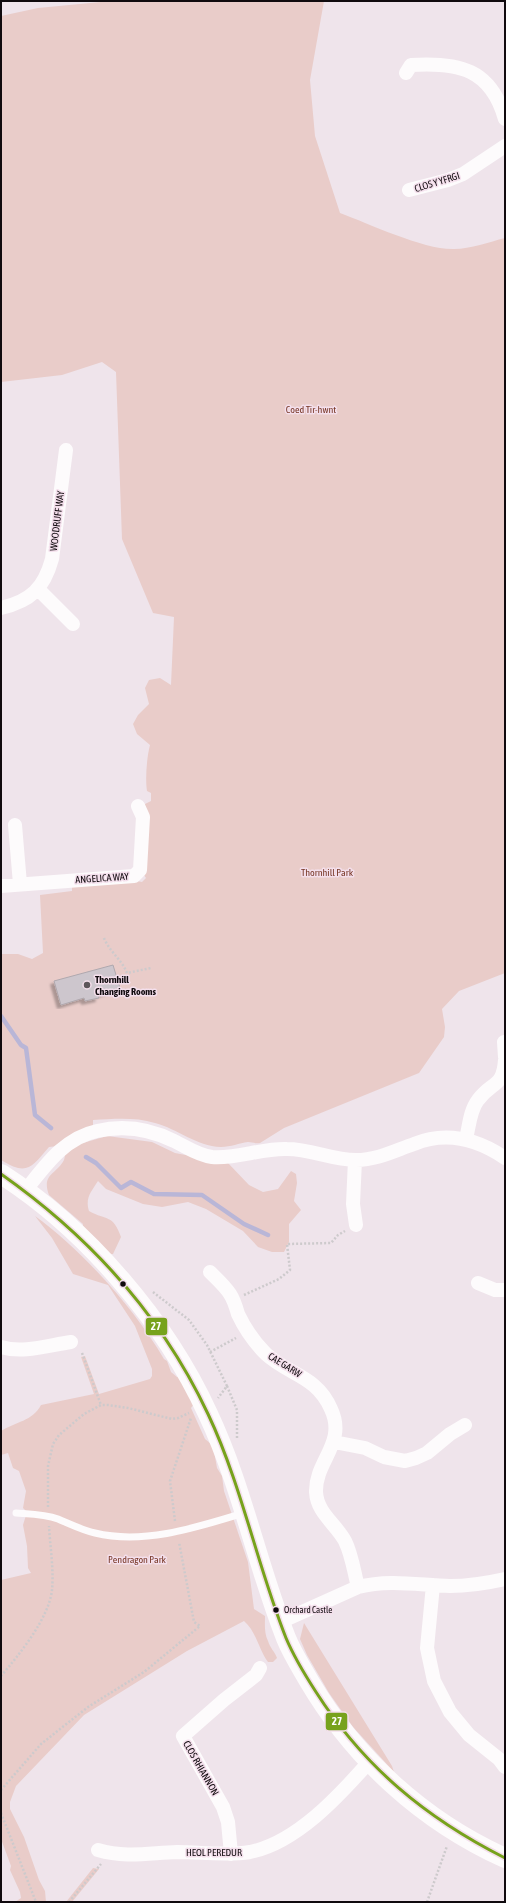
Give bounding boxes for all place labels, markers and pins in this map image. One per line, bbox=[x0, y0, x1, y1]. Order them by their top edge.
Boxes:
place label: Thornhill Changing Rooms bbox=[95, 974, 157, 997]
marker: Thornhill Changing Rooms bbox=[82, 980, 92, 990]
unlabelled marker bbox=[118, 1279, 128, 1289]
marker: Orchard Castle bbox=[271, 1605, 281, 1615]
place label: Orchard Castle bbox=[284, 1605, 332, 1615]

